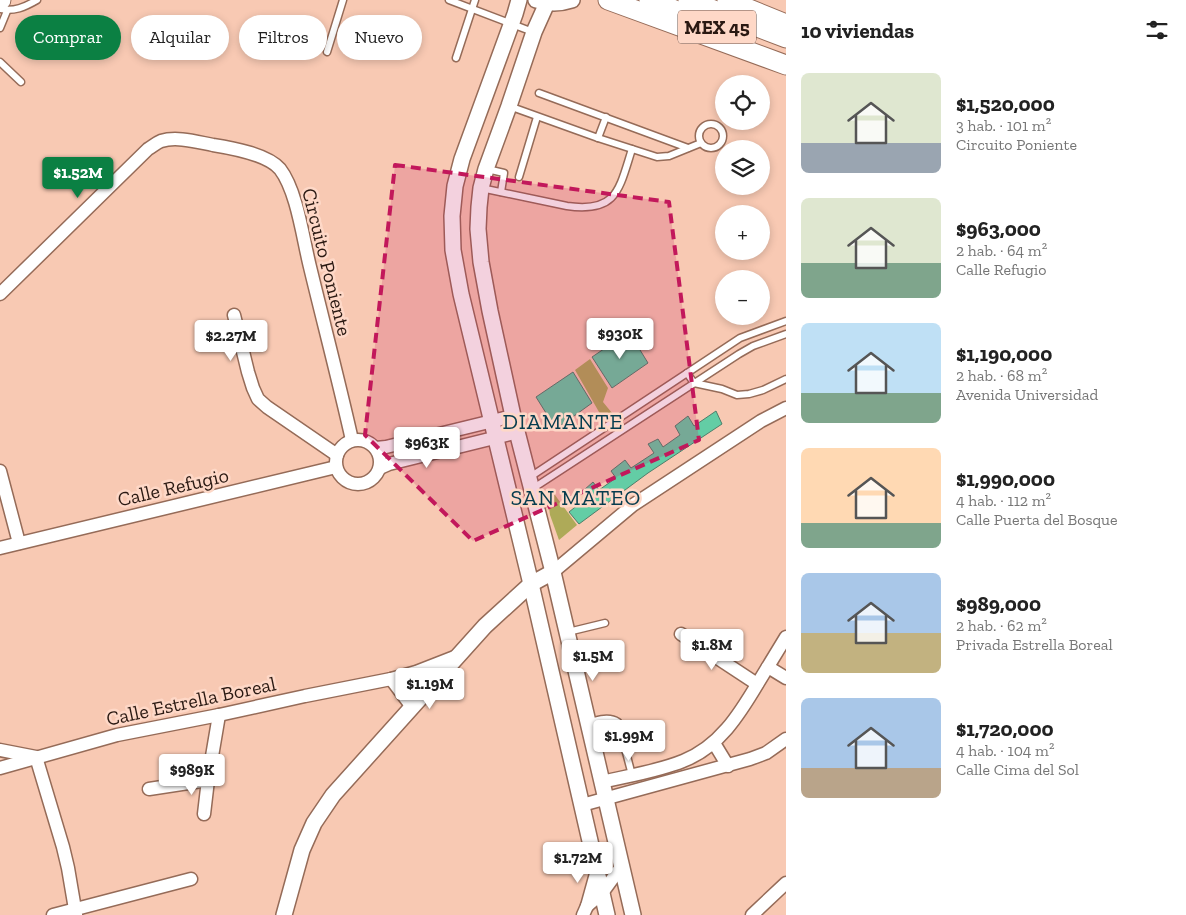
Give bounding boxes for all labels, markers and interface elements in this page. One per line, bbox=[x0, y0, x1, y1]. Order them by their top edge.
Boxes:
road number: MEX 45 bbox=[678, 11, 756, 44]
chip: Comprar bbox=[15, 15, 121, 60]
chip: Alquilar bbox=[131, 15, 229, 60]
chip: Filtros bbox=[239, 15, 327, 60]
chip: Nuevo bbox=[337, 15, 422, 60]
icon: filters bbox=[1143, 16, 1171, 44]
text: 10 viviendas bbox=[801, 18, 914, 43]
map controls bbox=[715, 75, 770, 325]
button: locate bbox=[715, 75, 770, 130]
text: $1,520,000 bbox=[956, 91, 1055, 116]
icon: home bbox=[841, 93, 901, 153]
text: 3 hab. · 101 m² bbox=[956, 116, 1051, 135]
text: Circuito Poniente bbox=[956, 135, 1077, 154]
button: layers bbox=[715, 140, 770, 195]
pin: $1.52M bbox=[37, 156, 119, 199]
text: $1.52M bbox=[53, 163, 103, 182]
street label: Circuito Poniente bbox=[297, 186, 357, 338]
button: + bbox=[715, 205, 770, 260]
text: $963,000 bbox=[956, 216, 1041, 241]
icon: home bbox=[841, 218, 901, 278]
text: 2 hab. · 64 m² bbox=[956, 241, 1047, 260]
text: Calle Refugio bbox=[956, 260, 1046, 279]
button: − bbox=[715, 270, 770, 325]
pin: $930K bbox=[585, 318, 655, 360]
pin: $2.27M bbox=[190, 320, 272, 362]
text: $930K bbox=[598, 324, 642, 343]
text: $2.27M bbox=[205, 326, 257, 345]
text: $1,190,000 bbox=[956, 341, 1052, 366]
icon: home bbox=[841, 343, 901, 403]
text: 2 hab. · 68 m² bbox=[956, 366, 1047, 385]
text: Avenida Universidad bbox=[956, 385, 1098, 404]
district label: DIAMANTE bbox=[502, 408, 624, 435]
pin: $963K bbox=[392, 426, 462, 469]
text: $963K bbox=[405, 433, 449, 452]
street label: Calle Refugio bbox=[115, 463, 231, 511]
text: $1,990,000 bbox=[956, 466, 1055, 491]
icon: home bbox=[841, 468, 901, 528]
district label: SAN MATEO bbox=[511, 484, 641, 511]
text: 4 hab. · 112 m² bbox=[956, 491, 1051, 510]
text: Calle Puerta del Bosque bbox=[956, 510, 1118, 529]
text: $989,000 bbox=[956, 591, 1041, 616]
icon: home bbox=[841, 593, 901, 653]
text: 2 hab. · 62 m² bbox=[956, 616, 1047, 635]
pin: $1.8M bbox=[677, 628, 747, 671]
text: $1.8M bbox=[692, 635, 733, 654]
text: Privada Estrella Boreal bbox=[956, 635, 1113, 654]
pin: $1.5M bbox=[558, 640, 628, 682]
text: $1.5M bbox=[573, 646, 613, 665]
pin: $1.19M bbox=[389, 668, 471, 710]
street label: Calle Estrella Boreal bbox=[104, 671, 278, 731]
text: $1.19M bbox=[406, 674, 454, 693]
text: $1,720,000 bbox=[956, 716, 1054, 741]
icon: home bbox=[841, 718, 901, 778]
pin: $1.99M bbox=[588, 720, 670, 762]
text: $1.99M bbox=[604, 726, 654, 745]
text: 4 hab. · 104 m² bbox=[956, 741, 1054, 760]
pin: $989K bbox=[157, 754, 227, 796]
text: $989K bbox=[170, 760, 214, 779]
text: Calle Cima del Sol bbox=[956, 760, 1079, 779]
pin: $1.72M bbox=[537, 842, 619, 884]
text: $1.72M bbox=[554, 848, 602, 867]

